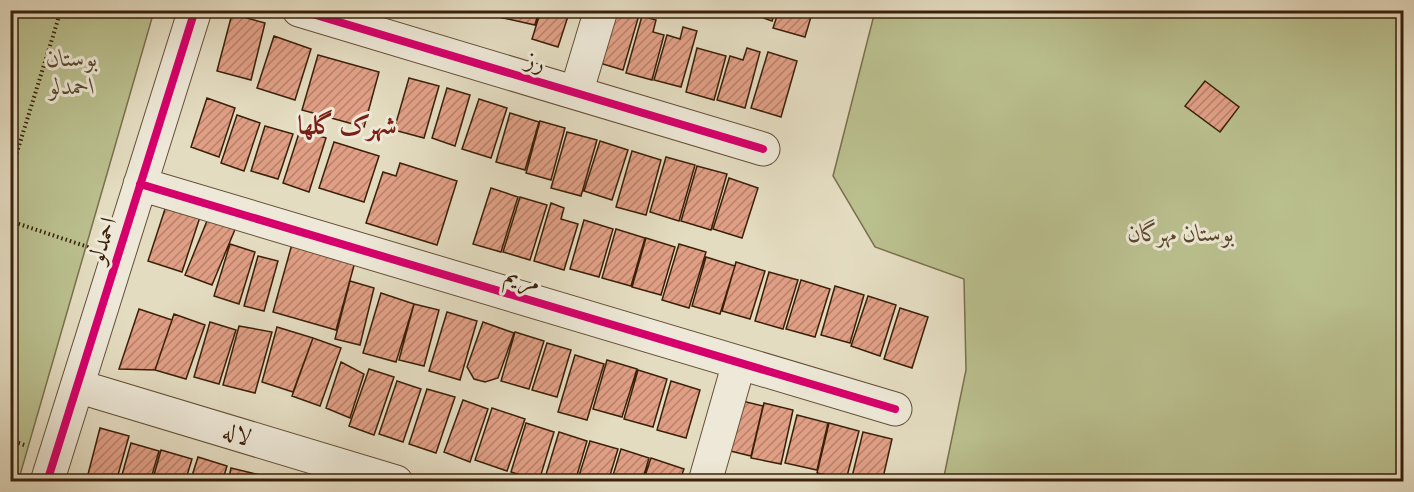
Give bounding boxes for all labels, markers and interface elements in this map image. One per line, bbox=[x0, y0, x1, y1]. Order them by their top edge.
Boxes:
park label: بوستان احمدلو bbox=[46, 43, 98, 101]
street label: رز bbox=[521, 43, 550, 78]
district label: شهرک گلها bbox=[297, 109, 397, 142]
street label: احمدلو bbox=[80, 213, 123, 269]
park label: بوستان مهرگان bbox=[1128, 218, 1235, 248]
street label: مریم bbox=[500, 258, 545, 303]
street label: لاله bbox=[219, 415, 255, 453]

